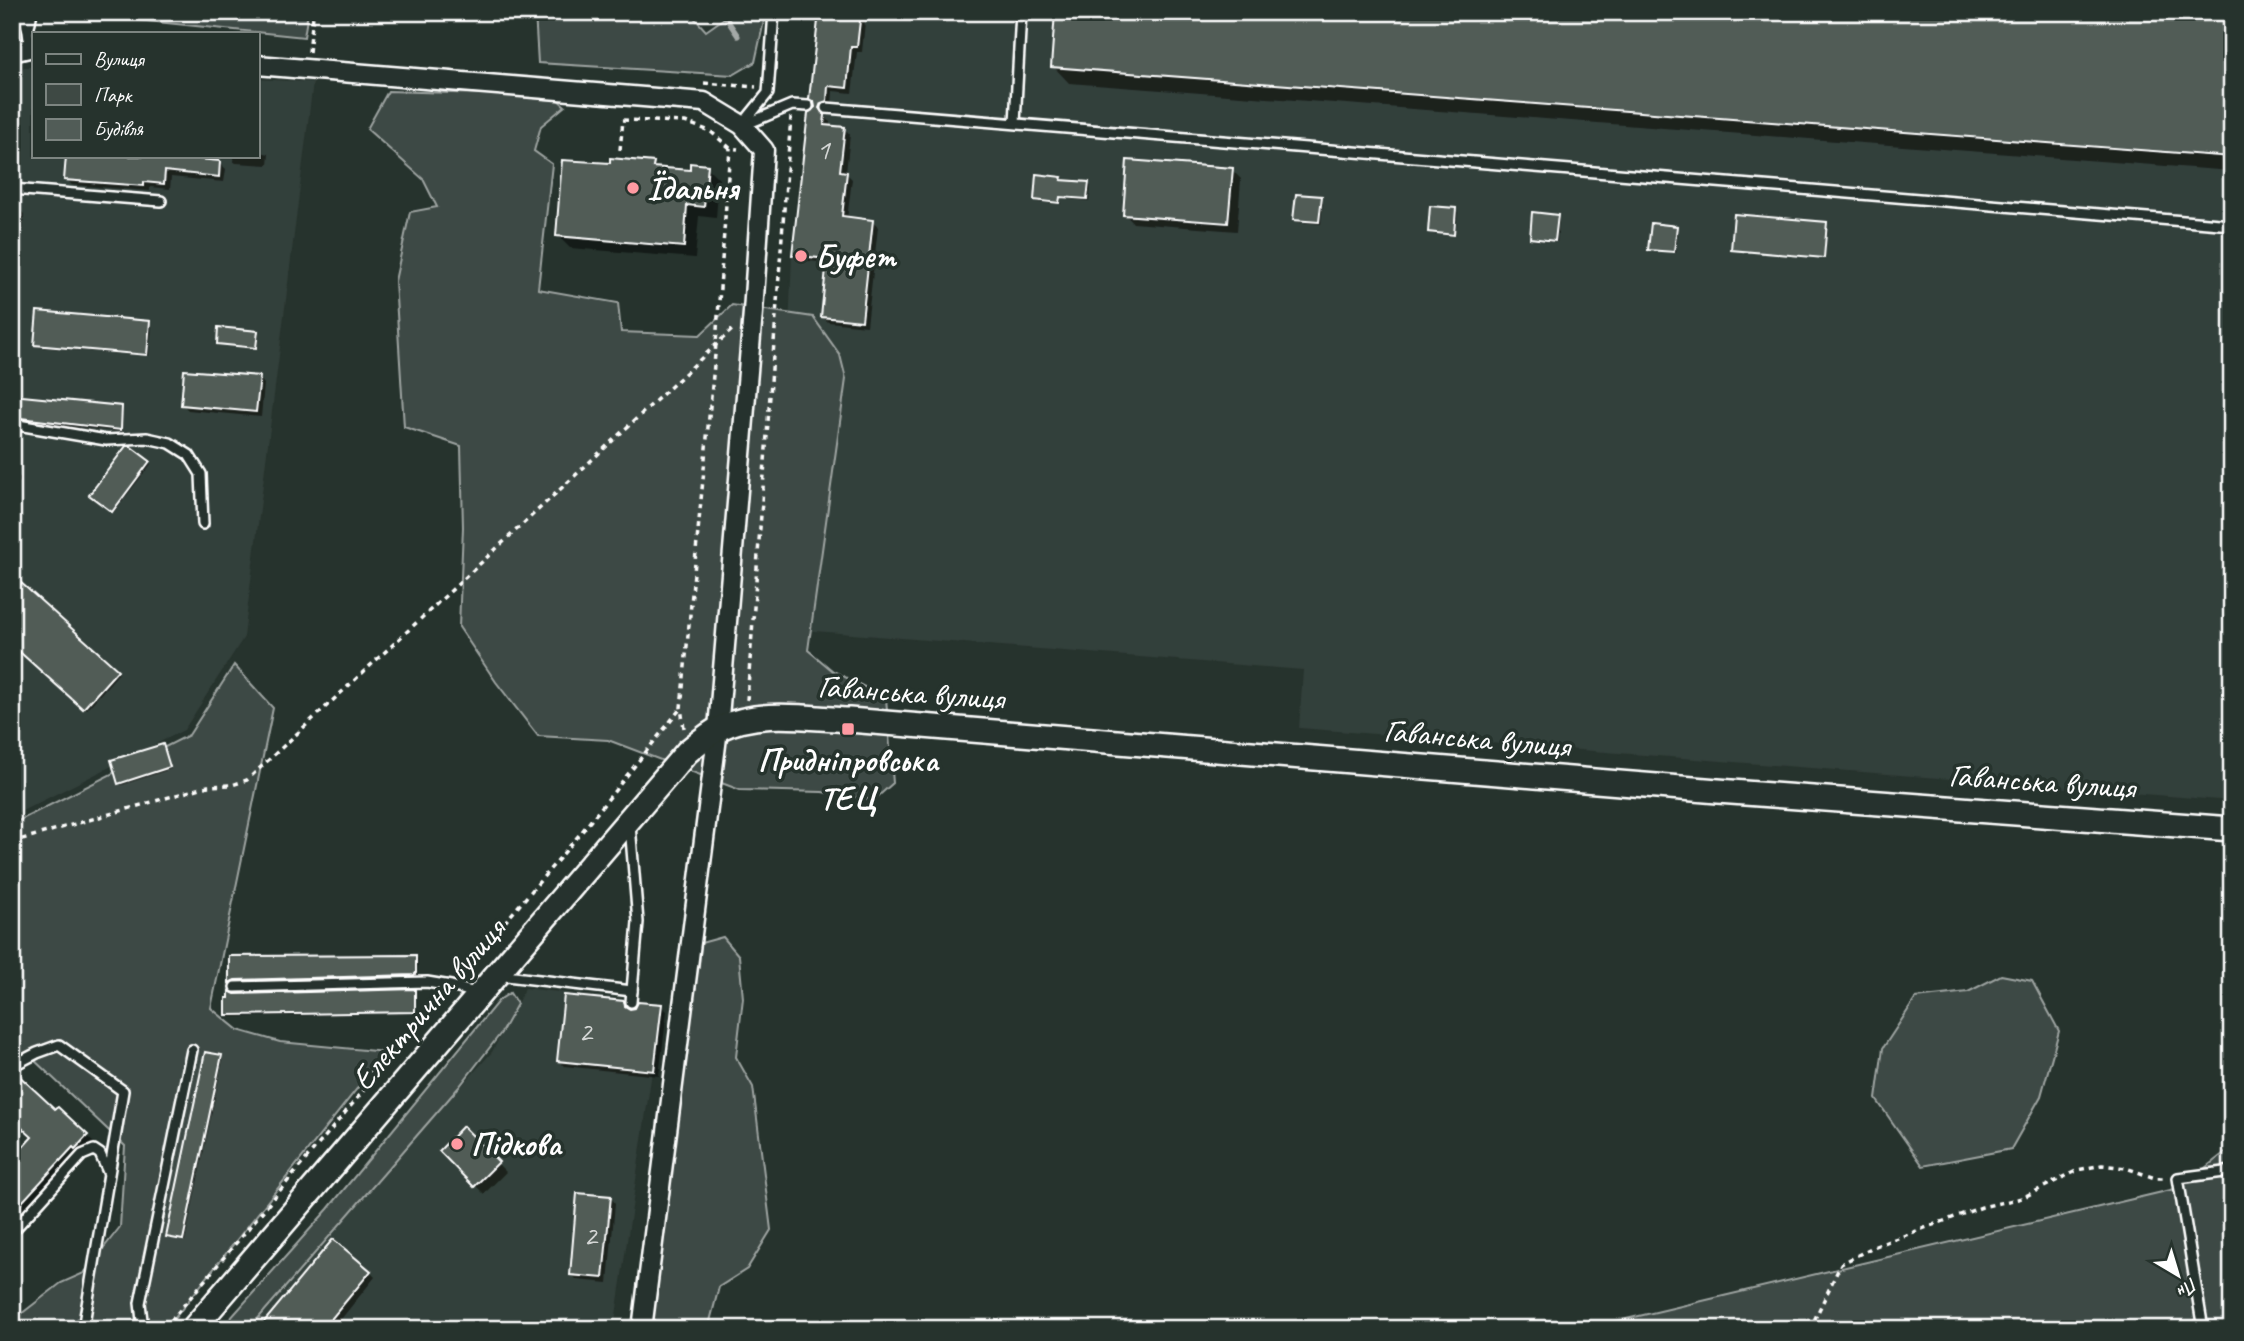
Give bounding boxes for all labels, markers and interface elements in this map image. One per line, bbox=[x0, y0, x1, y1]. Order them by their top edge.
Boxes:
legend bbox=[32, 32, 259, 158]
text: Вулиця bbox=[94, 46, 145, 72]
text: Парк bbox=[94, 82, 134, 108]
text: Будівля bbox=[94, 116, 144, 142]
house number: 1 bbox=[816, 130, 831, 168]
place label: Їдальня bbox=[647, 167, 741, 209]
marker: Їдальня bbox=[625, 180, 641, 196]
place label: Буфет bbox=[815, 235, 897, 277]
marker: Буфет bbox=[793, 248, 809, 264]
street label: Гаванська вулиця bbox=[816, 665, 1008, 720]
street label: Гаванська вулиця bbox=[1382, 709, 1574, 767]
marker: Придніпровська ТЕЦ bbox=[840, 721, 856, 737]
place label: Придніпровська ТЕЦ bbox=[758, 739, 940, 819]
street label: Гаванська вулиця bbox=[1947, 754, 2139, 809]
street label: Електрична вулиця bbox=[342, 907, 516, 1099]
house number: 2 bbox=[578, 1012, 594, 1050]
place label: Підкова bbox=[471, 1123, 564, 1165]
marker: Підкова bbox=[449, 1136, 465, 1152]
house number: 2 bbox=[583, 1216, 599, 1254]
north arrow bbox=[2142, 1240, 2212, 1310]
text: Пн bbox=[2171, 1272, 2203, 1304]

